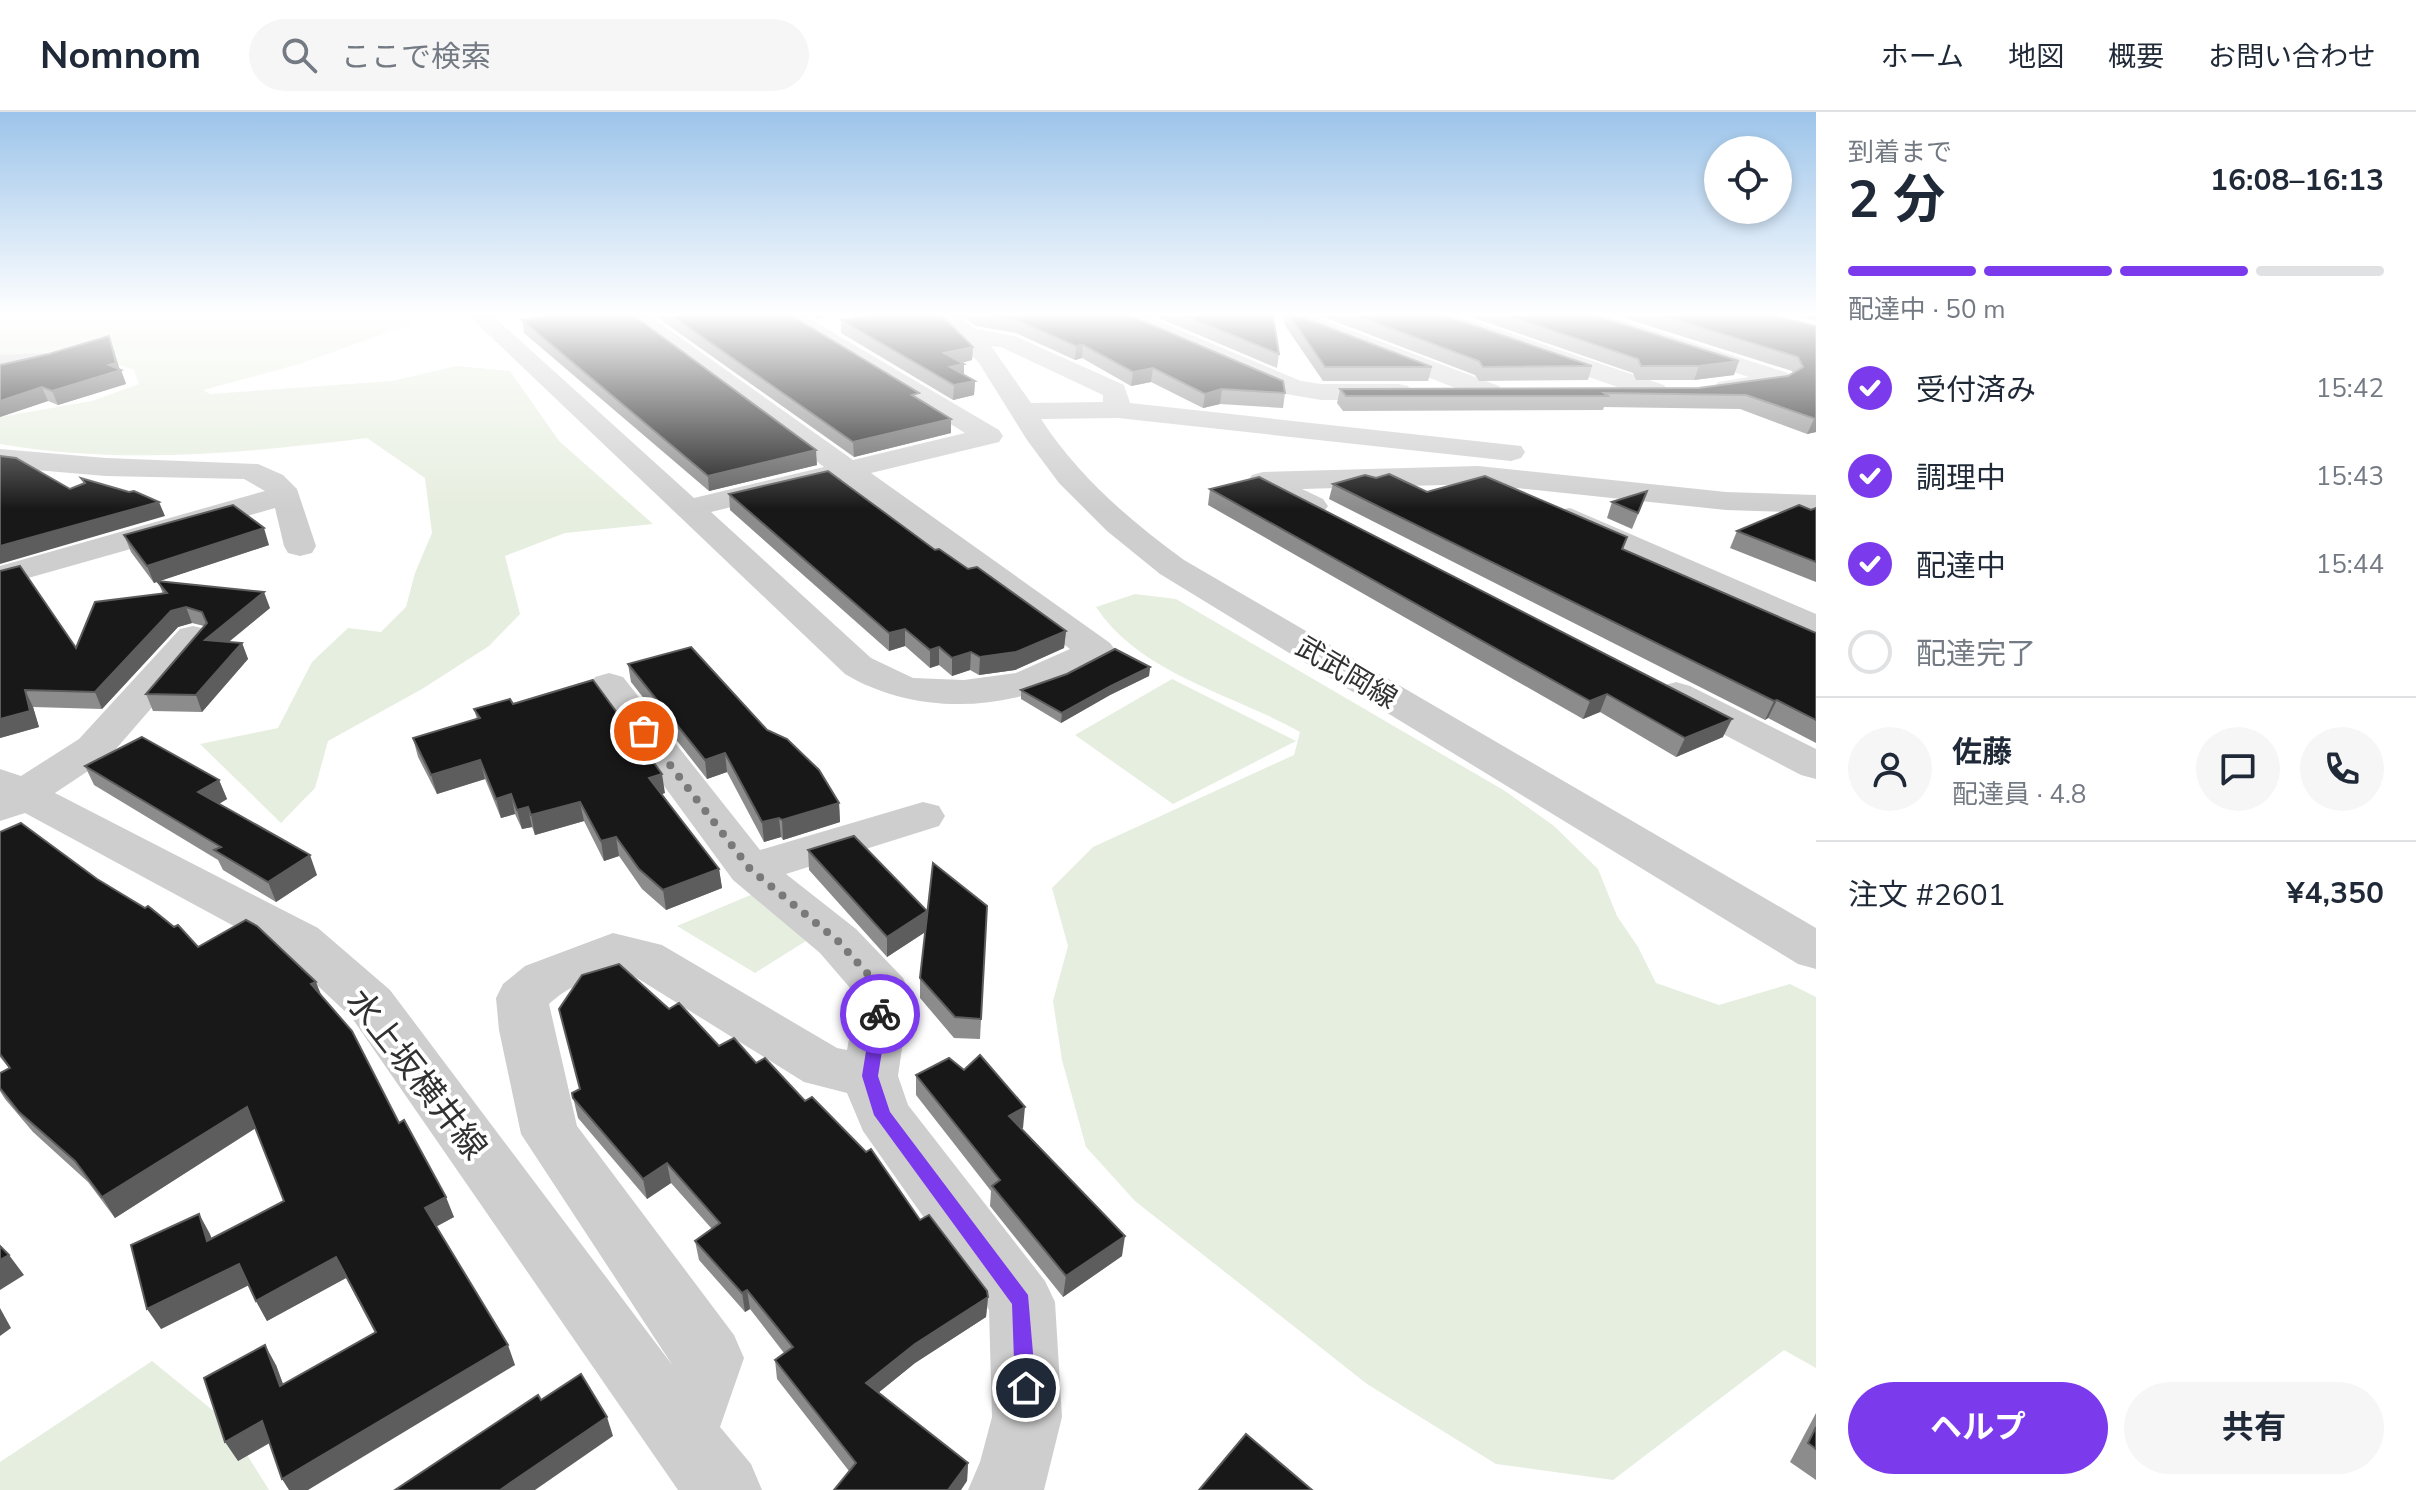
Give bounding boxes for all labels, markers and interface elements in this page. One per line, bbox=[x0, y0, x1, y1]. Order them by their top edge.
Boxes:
search box bbox=[249, 19, 809, 91]
text: Nomnom bbox=[40, 30, 201, 81]
icon: search bbox=[277, 33, 321, 77]
text: ここで検索 bbox=[341, 37, 491, 78]
text: ホーム bbox=[1881, 38, 1964, 76]
text: 地図 bbox=[2008, 38, 2064, 76]
text: 概要 bbox=[2108, 38, 2164, 76]
text: お問い合わせ bbox=[2208, 38, 2376, 76]
text: 到着まで bbox=[1848, 135, 1952, 170]
map controls bbox=[1704, 136, 1792, 224]
button: locate bbox=[1704, 136, 1792, 224]
text: 16:08–16:13 bbox=[2210, 160, 2384, 201]
text: 2 分 bbox=[1848, 164, 1945, 235]
text: 配達中 · 50 m bbox=[1848, 292, 2005, 327]
icon: check bbox=[1848, 366, 1892, 410]
text: 受付済み bbox=[1916, 370, 2036, 411]
text: 15:42 bbox=[2316, 371, 2384, 406]
icon: check bbox=[1848, 454, 1892, 498]
text: 調理中 bbox=[1916, 458, 2006, 499]
text: 15:43 bbox=[2316, 459, 2384, 494]
icon: check bbox=[1848, 542, 1892, 586]
text: 配達中 bbox=[1916, 546, 2006, 587]
text: 15:44 bbox=[2316, 547, 2384, 582]
street label: 武武岡線 bbox=[1289, 628, 1404, 718]
text: 配達完了 bbox=[1916, 634, 2036, 675]
pin bbox=[610, 697, 678, 765]
icon: bag bbox=[622, 709, 666, 753]
button: person bbox=[1848, 727, 1932, 811]
button: chat bbox=[2196, 727, 2280, 811]
button: phone bbox=[2300, 727, 2384, 811]
text: 佐藤 bbox=[1952, 732, 2012, 773]
text: 配達員 · 4.8 bbox=[1952, 777, 2086, 812]
text: ¥4,350 bbox=[2287, 873, 2384, 914]
text: 注文 #2601 bbox=[1848, 875, 2006, 916]
courier bbox=[840, 974, 920, 1054]
street label: 水上坂横井線 bbox=[335, 980, 497, 1169]
icon: bike bbox=[858, 992, 902, 1036]
pin bbox=[992, 1354, 1060, 1422]
icon: home bbox=[1004, 1366, 1048, 1410]
button: ヘルプ bbox=[1848, 1382, 2108, 1474]
button: 共有 bbox=[2124, 1382, 2384, 1474]

